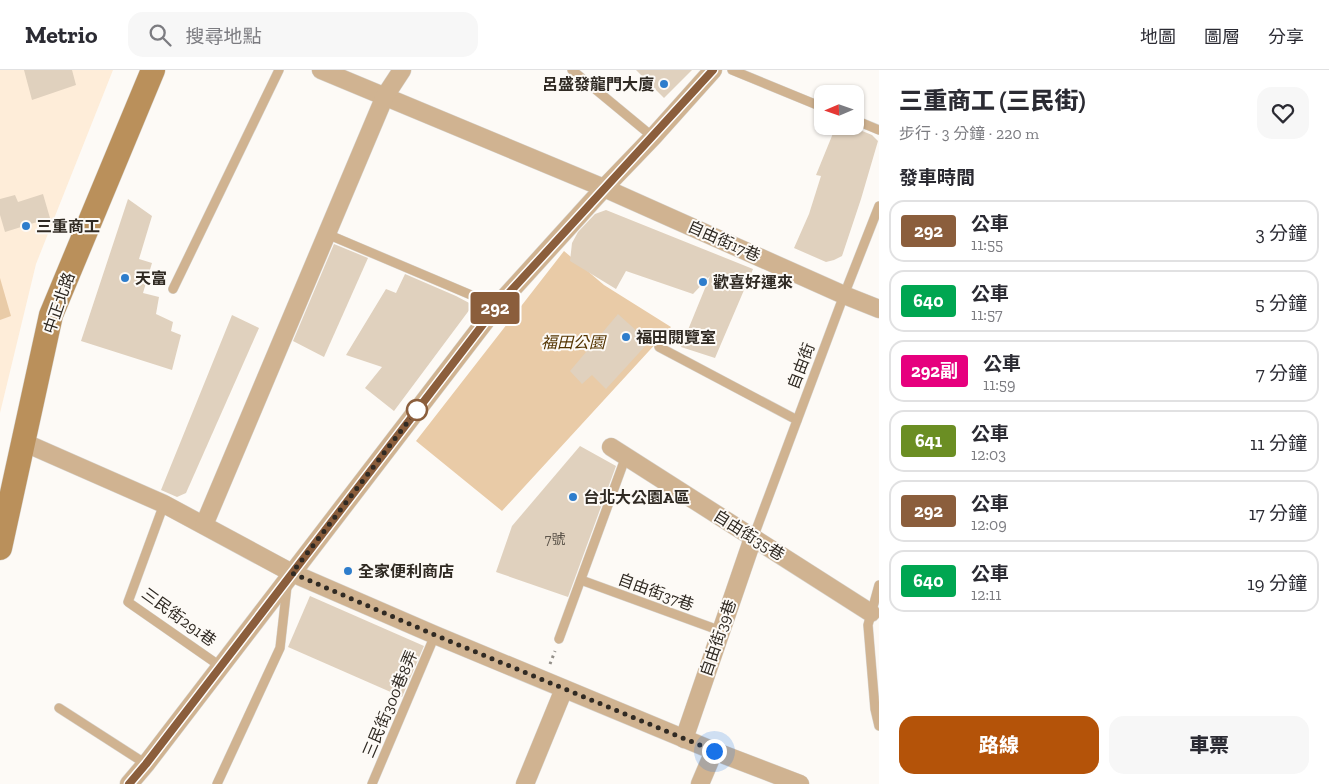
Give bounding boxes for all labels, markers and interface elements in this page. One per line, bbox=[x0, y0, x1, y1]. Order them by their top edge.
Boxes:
search box bbox=[128, 12, 478, 57]
text: Metrio bbox=[25, 20, 98, 49]
icon: search bbox=[146, 21, 174, 49]
text: 搜尋地點 bbox=[186, 25, 262, 48]
text: 地圖 bbox=[1140, 26, 1176, 48]
text: 圖層 bbox=[1204, 26, 1240, 48]
text: 分享 bbox=[1268, 26, 1304, 48]
place label: 呂盛發龍門大廈 bbox=[542, 75, 654, 94]
marker: 呂盛發龍門大廈 bbox=[658, 78, 670, 90]
north arrow bbox=[814, 85, 864, 135]
map controls bbox=[814, 85, 864, 135]
text: 三重商工 (三民街) bbox=[899, 86, 1085, 115]
button: heart bbox=[1257, 87, 1309, 139]
text: 步行 · 3 分鐘 · 220 m bbox=[899, 124, 1039, 143]
text: 發車時間 bbox=[899, 166, 975, 189]
text: 公車 bbox=[971, 212, 1009, 235]
place label: 三重商工 bbox=[36, 217, 100, 236]
street label: 自由街17巷 bbox=[685, 217, 763, 265]
marker: 三重商工 bbox=[20, 220, 32, 232]
text: 292 bbox=[914, 220, 943, 242]
text: 3 分鐘 bbox=[1255, 222, 1307, 245]
text: 11:55 bbox=[971, 235, 1003, 254]
place label: 天富 bbox=[135, 269, 167, 288]
street label: 中正北路 bbox=[40, 270, 78, 336]
marker: 天富 bbox=[119, 272, 131, 284]
place label: 歡喜好運來 bbox=[713, 273, 793, 292]
marker: 歡喜好運來 bbox=[697, 276, 709, 288]
text: 公車 bbox=[971, 282, 1009, 305]
text: 640 bbox=[913, 290, 944, 312]
line badge: 292 bbox=[466, 292, 524, 324]
text: 5 分鐘 bbox=[1255, 292, 1307, 315]
text: 292 bbox=[481, 297, 509, 319]
text: 11:57 bbox=[971, 305, 1003, 324]
place label: 福田閱覽室 bbox=[636, 328, 716, 347]
marker: 福田閱覽室 bbox=[620, 331, 632, 343]
park label: 福田公園 bbox=[541, 333, 607, 352]
street label: 自由街 bbox=[784, 340, 818, 392]
text: 公車 bbox=[983, 352, 1021, 375]
text: 292副 bbox=[911, 360, 958, 382]
text: 7 分鐘 bbox=[1256, 362, 1307, 385]
text: 11:59 bbox=[983, 375, 1016, 394]
unlabelled marker bbox=[406, 399, 428, 421]
text: 公車 bbox=[971, 422, 1009, 445]
text: 641 bbox=[915, 430, 942, 452]
text: 11 分鐘 bbox=[1250, 432, 1307, 455]
text: 12:03 bbox=[971, 445, 1006, 464]
place label: 台北大公園A區 bbox=[583, 488, 690, 507]
marker: 台北大公園A區 bbox=[567, 491, 579, 503]
text: 公車 bbox=[971, 492, 1009, 515]
text: 292 bbox=[914, 500, 943, 522]
text: 17 分鐘 bbox=[1249, 502, 1307, 525]
street label: 自由街35巷 bbox=[710, 506, 788, 564]
text: 12:09 bbox=[971, 515, 1007, 534]
house number: 7號 bbox=[545, 531, 565, 548]
place label: 全家便利商店 bbox=[358, 562, 454, 581]
text: 公車 bbox=[971, 562, 1009, 585]
marker: 全家便利商店 bbox=[342, 565, 354, 577]
street label: 自由街37巷 bbox=[615, 569, 697, 615]
text: 640 bbox=[913, 570, 944, 592]
text: 19 分鐘 bbox=[1247, 572, 1307, 595]
street label: 三民街291巷 bbox=[138, 584, 220, 650]
text: 12:11 bbox=[971, 585, 1001, 604]
street label: 自由街39巷 bbox=[696, 597, 740, 679]
street label: 三民街300巷8弄 bbox=[359, 647, 421, 761]
button: 路線 bbox=[899, 716, 1099, 774]
button: 車票 bbox=[1109, 716, 1309, 774]
your location bbox=[702, 739, 727, 764]

